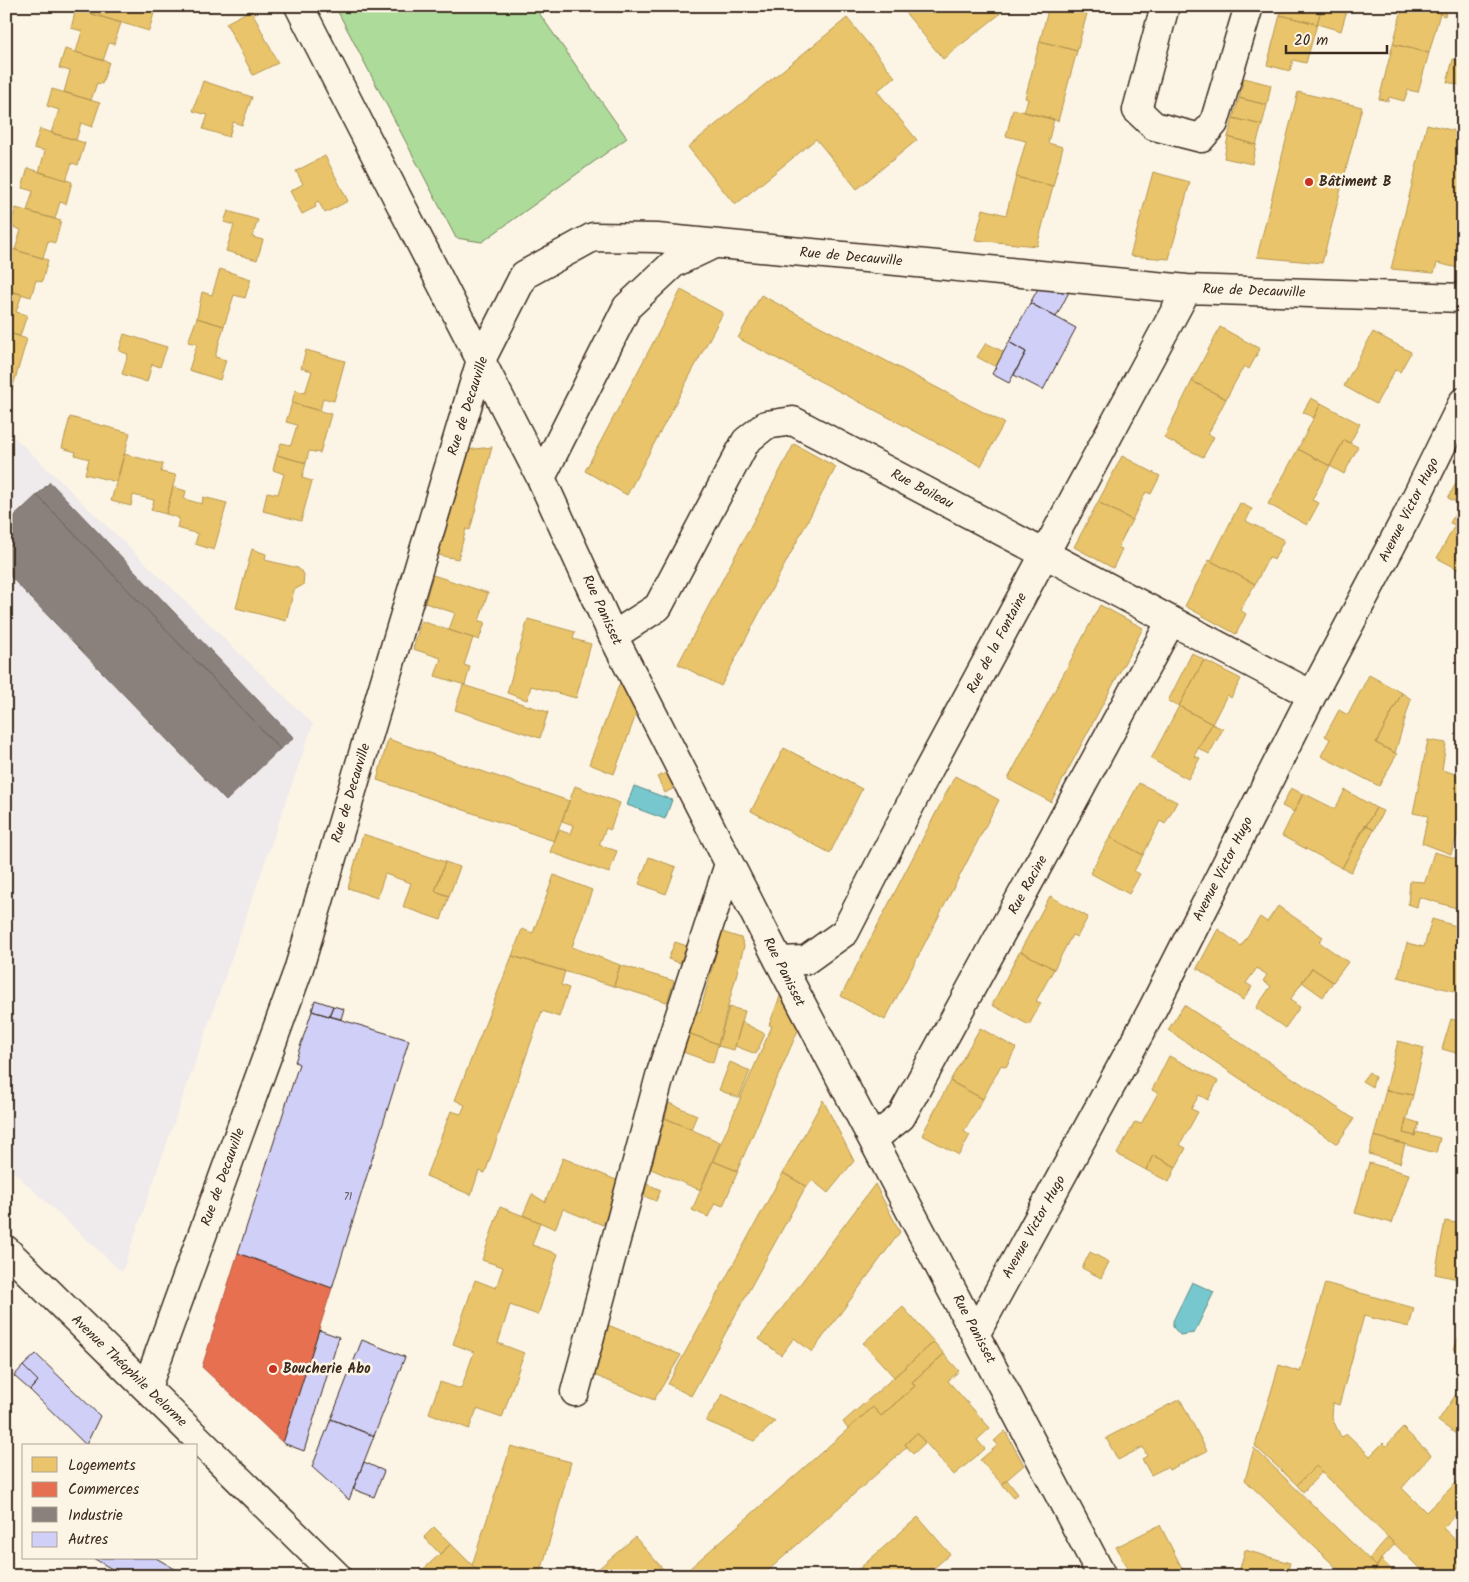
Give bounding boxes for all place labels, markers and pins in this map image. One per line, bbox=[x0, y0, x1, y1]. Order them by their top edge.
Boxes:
place label: Bâtiment B bbox=[1319, 171, 1391, 193]
marker: Bâtiment B bbox=[1303, 176, 1315, 188]
place label: Boucherie Abo bbox=[283, 1358, 371, 1380]
marker: Boucherie Abo bbox=[267, 1363, 279, 1375]

